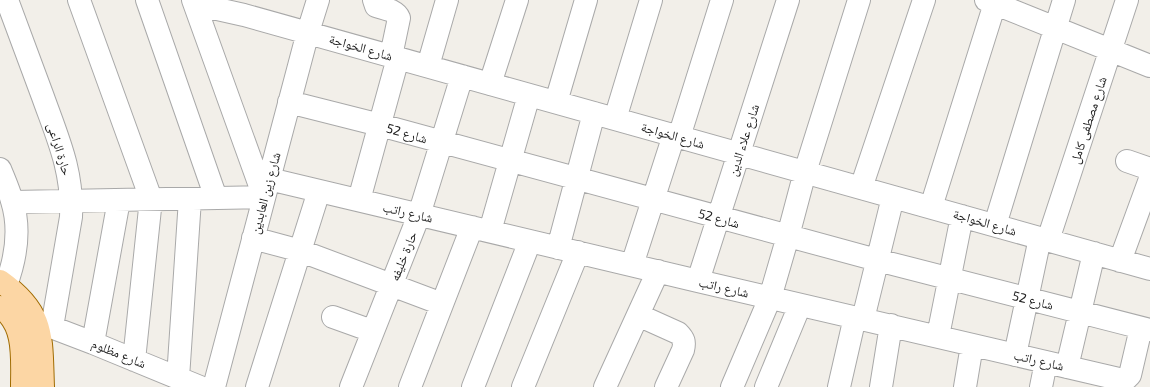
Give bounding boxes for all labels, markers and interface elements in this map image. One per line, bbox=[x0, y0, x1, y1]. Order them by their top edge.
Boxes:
street label: شارع الخواجة bbox=[327, 30, 395, 66]
street label: شارع مصطفى كامل bbox=[1066, 74, 1112, 166]
street label: شارع علاء الدين bbox=[724, 102, 764, 179]
street label: شارع الخواجة bbox=[639, 118, 707, 154]
street label: شارع 52 bbox=[384, 120, 429, 148]
street label: حارة الراعى bbox=[43, 121, 76, 178]
street label: شارع زين العابدين bbox=[246, 150, 286, 236]
street label: شارع راتب bbox=[381, 198, 435, 227]
street label: شارع 52 bbox=[696, 205, 741, 233]
street label: شارع الخواجة bbox=[951, 205, 1019, 241]
street label: حارة خليفه bbox=[386, 229, 421, 283]
street label: شارع راتب bbox=[697, 273, 751, 302]
street label: شارع 52 bbox=[1010, 287, 1055, 315]
street label: شارع مظلوم bbox=[89, 335, 149, 373]
street label: شارع راتب bbox=[1012, 346, 1066, 375]

